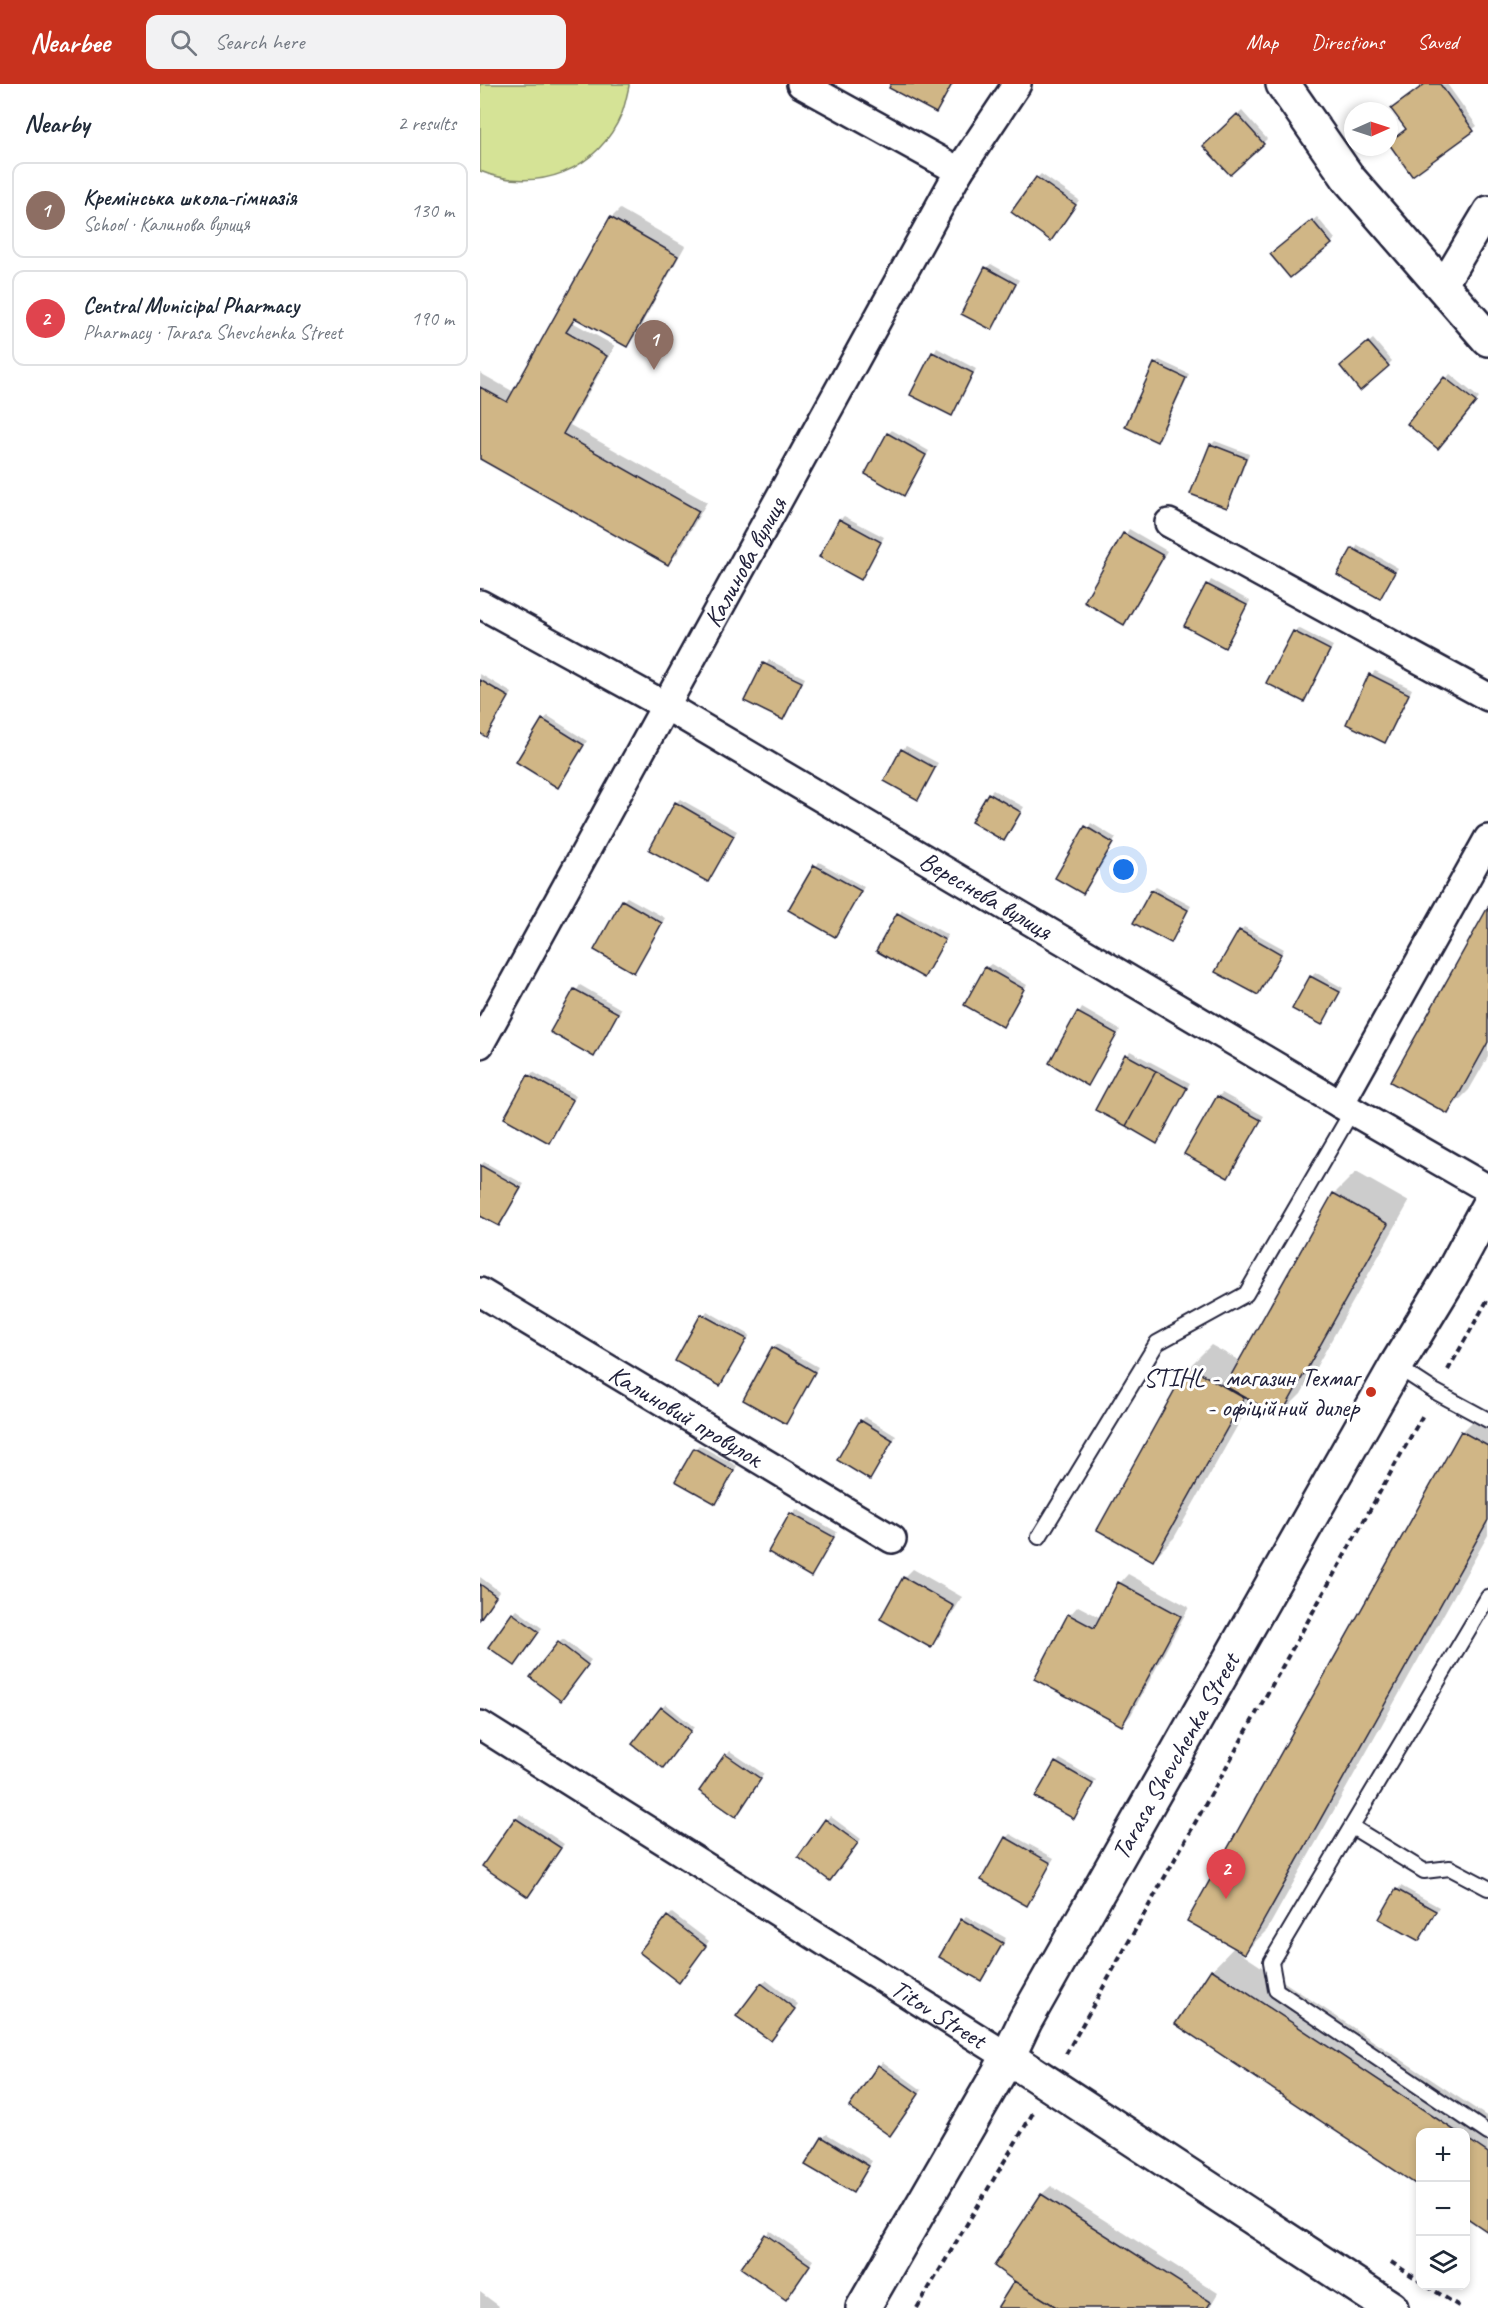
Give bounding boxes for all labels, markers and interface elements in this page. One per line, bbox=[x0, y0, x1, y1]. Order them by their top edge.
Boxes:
search box bbox=[146, 15, 566, 69]
text: Nearbee bbox=[30, 25, 110, 60]
icon: search bbox=[167, 26, 200, 59]
text: Search here bbox=[215, 28, 304, 56]
text: Map bbox=[1246, 29, 1278, 55]
text: Directions bbox=[1311, 29, 1384, 55]
text: Saved bbox=[1417, 29, 1458, 55]
north arrow bbox=[1344, 102, 1398, 156]
text: Nearby bbox=[24, 107, 89, 140]
text: 2 results bbox=[397, 111, 456, 136]
text: Кремінська школа-гімназія bbox=[83, 184, 297, 212]
text: 1 bbox=[41, 198, 50, 223]
text: 130 m bbox=[411, 198, 454, 223]
text: School · Калинова вулиця bbox=[83, 212, 250, 237]
text: Central Municipal Pharmacy bbox=[83, 292, 299, 320]
text: 2 bbox=[41, 306, 50, 331]
text: 190 m bbox=[411, 306, 454, 331]
text: Pharmacy · Tarasa Shevchenka Street bbox=[83, 320, 342, 345]
pin: 1 bbox=[634, 320, 674, 370]
street label: Калинова вулиця bbox=[696, 490, 795, 633]
street label: Вереснева вулиця bbox=[914, 844, 1059, 948]
your location bbox=[1109, 855, 1138, 884]
street label: Калиновий провулок bbox=[603, 1357, 770, 1476]
place label: STIHL - магазин Техмаг - офіційний дилер bbox=[1143, 1361, 1363, 1424]
marker: STIHL - магазин Техмаг - офіційний дилер bbox=[1364, 1385, 1378, 1399]
street label: Tarasa Shevchenka Street bbox=[1104, 1645, 1248, 1865]
pin: 2 bbox=[1206, 1850, 1246, 1899]
street label: Titov Street bbox=[885, 1972, 994, 2057]
map controls bbox=[1416, 2128, 1470, 2290]
button: + bbox=[1416, 2128, 1470, 2182]
button: − bbox=[1416, 2182, 1470, 2236]
button: layers bbox=[1416, 2236, 1470, 2290]

